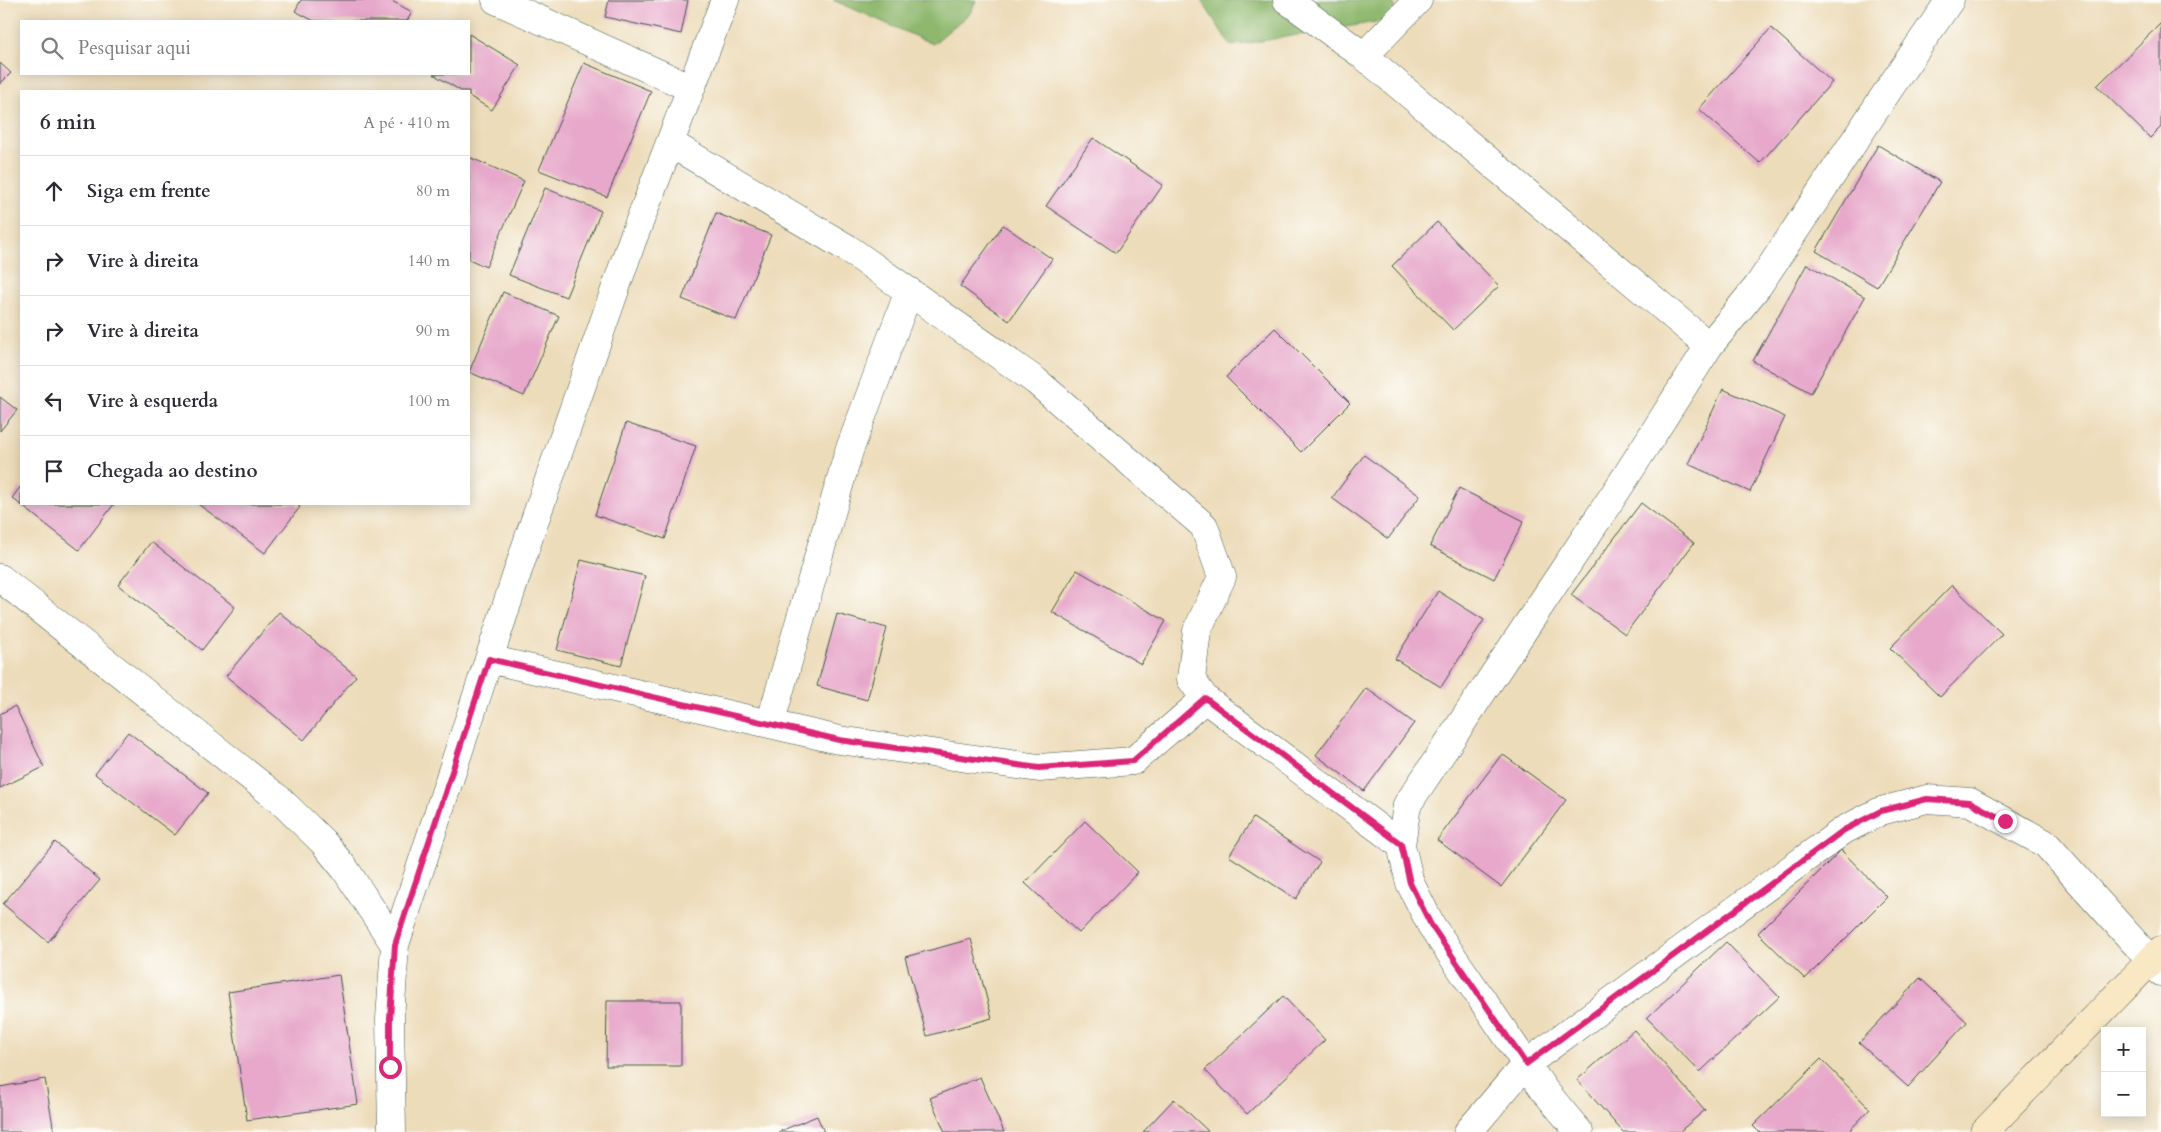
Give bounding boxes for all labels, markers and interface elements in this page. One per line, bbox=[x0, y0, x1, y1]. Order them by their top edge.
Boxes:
search box bbox=[20, 20, 470, 75]
icon: search bbox=[38, 34, 66, 62]
text: Pesquisar aqui bbox=[78, 35, 191, 61]
text: 6 min bbox=[40, 108, 96, 137]
text: A pé · 410 m bbox=[363, 112, 450, 134]
icon: ahead bbox=[40, 177, 68, 205]
text: Siga em frente bbox=[87, 178, 211, 204]
text: 80 m bbox=[416, 180, 450, 202]
icon: right bbox=[40, 247, 68, 275]
text: Vire à direita bbox=[87, 248, 199, 274]
text: 140 m bbox=[408, 250, 450, 272]
icon: right bbox=[40, 317, 68, 345]
text: Vire à direita bbox=[87, 318, 199, 344]
text: 90 m bbox=[416, 320, 450, 342]
icon: left bbox=[40, 387, 68, 415]
text: Vire à esquerda bbox=[87, 388, 218, 414]
text: 100 m bbox=[408, 390, 450, 412]
icon: arrive bbox=[40, 457, 68, 485]
text: Chegada ao destino bbox=[87, 458, 258, 484]
route end bbox=[1994, 810, 2017, 833]
map controls bbox=[2101, 1027, 2146, 1117]
button: + bbox=[2101, 1027, 2146, 1072]
route start bbox=[379, 1056, 402, 1079]
button: − bbox=[2101, 1072, 2146, 1117]

